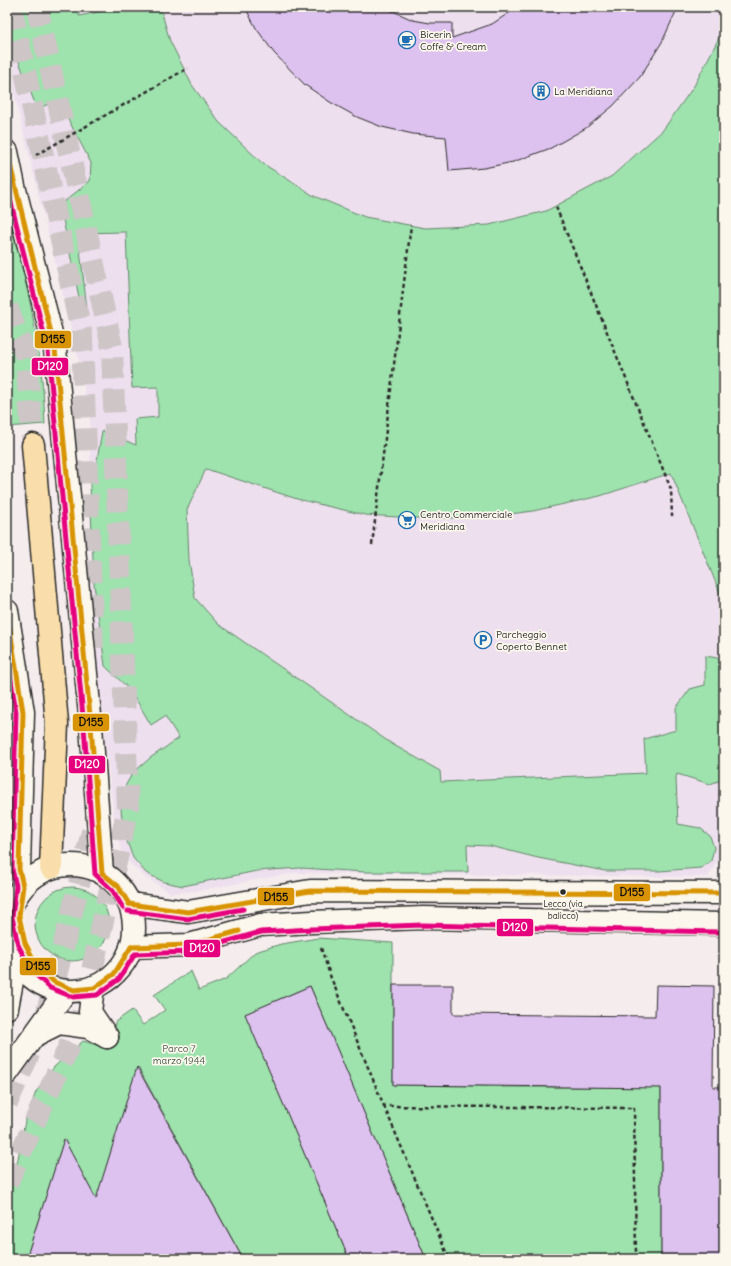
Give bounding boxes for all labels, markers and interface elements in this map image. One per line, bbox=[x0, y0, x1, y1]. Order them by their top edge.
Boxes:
place label: Bicerin Coffe & Cream bbox=[420, 28, 487, 53]
cafe icon: Bicerin Coffe & Cream bbox=[397, 30, 417, 50]
building icon: La Meridiana bbox=[531, 81, 551, 101]
place label: La Meridiana bbox=[554, 85, 613, 98]
line badge: D155 bbox=[34, 330, 72, 349]
text: D155 bbox=[41, 332, 65, 346]
line badge: D120 bbox=[31, 357, 69, 376]
text: D120 bbox=[37, 359, 63, 373]
place label: Centro Commerciale Meridiana bbox=[420, 508, 512, 533]
supermarket icon: Centro Commerciale Meridiana bbox=[397, 510, 417, 530]
place label: Parcheggio Coperto Bennet bbox=[496, 628, 568, 653]
parking icon: Parcheggio Coperto Bennet bbox=[473, 630, 493, 650]
line badge: D155 bbox=[72, 713, 110, 732]
text: D155 bbox=[79, 715, 103, 729]
line badge: D120 bbox=[68, 755, 106, 774]
text: D120 bbox=[74, 757, 100, 771]
line badge: D155 bbox=[613, 883, 651, 902]
text: D155 bbox=[620, 885, 644, 899]
line badge: D155 bbox=[257, 887, 295, 906]
marker: Lecco (via balicco) bbox=[558, 887, 568, 897]
text: D155 bbox=[264, 890, 288, 904]
place label: Lecco (via balicco) bbox=[543, 898, 583, 921]
line badge: D120 bbox=[496, 918, 534, 937]
text: D120 bbox=[502, 920, 528, 934]
line badge: D120 bbox=[183, 939, 221, 958]
text: D120 bbox=[189, 941, 215, 955]
line badge: D155 bbox=[19, 957, 57, 976]
text: D155 bbox=[26, 959, 50, 973]
park label: Parco 7 marzo 1944 bbox=[153, 1042, 205, 1067]

